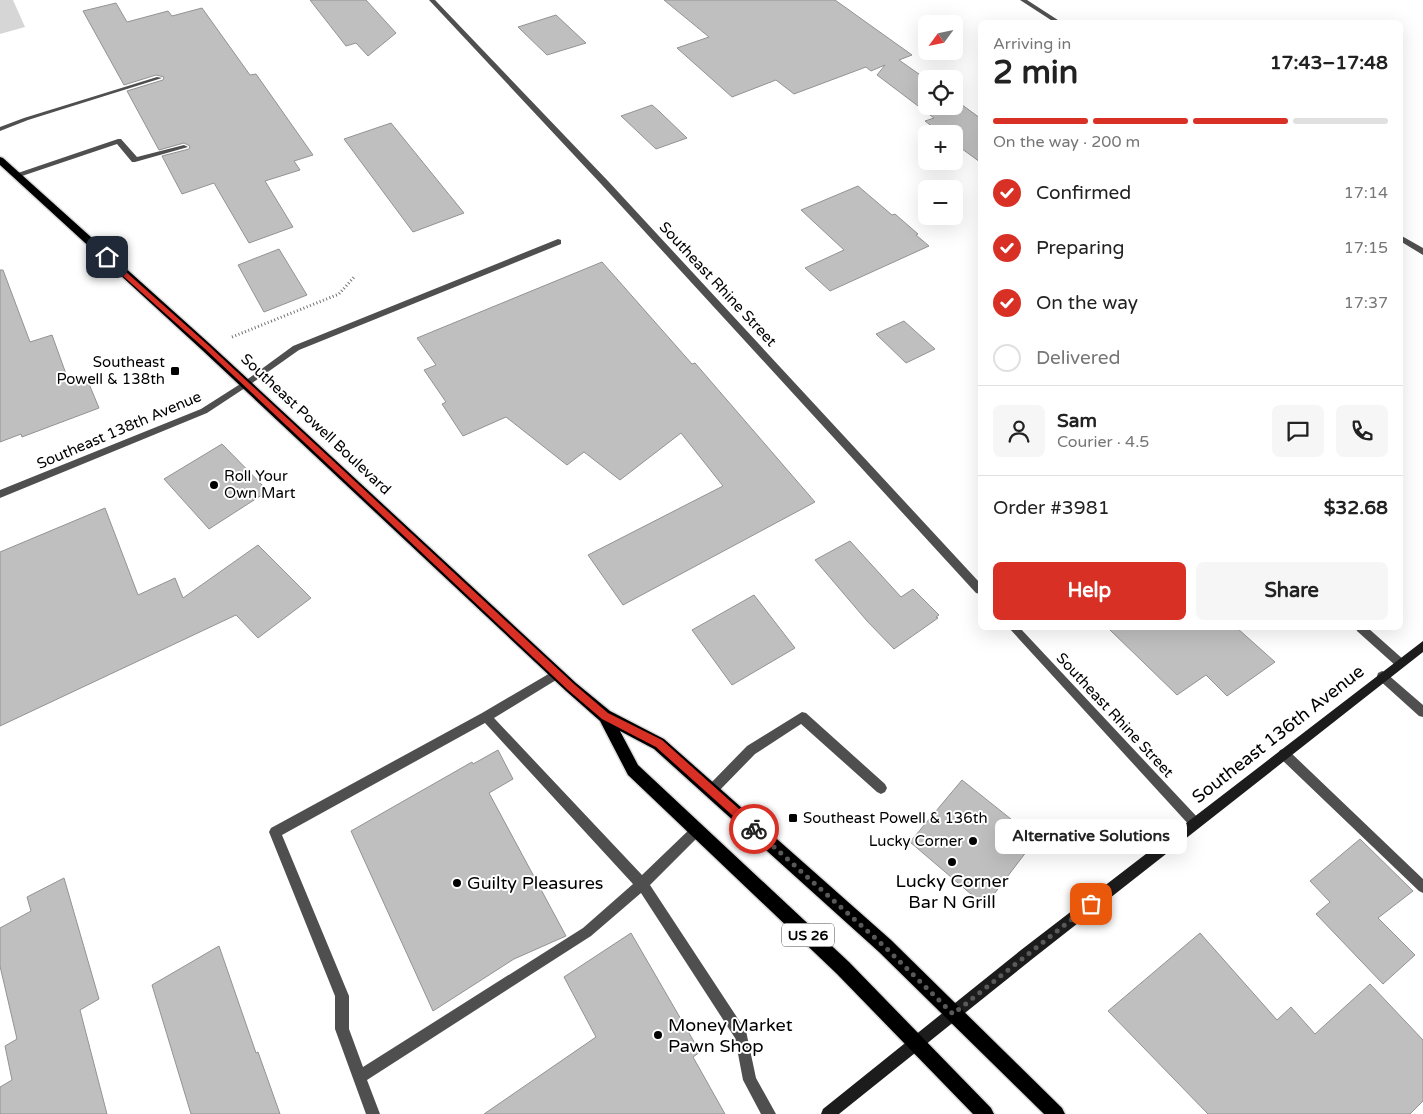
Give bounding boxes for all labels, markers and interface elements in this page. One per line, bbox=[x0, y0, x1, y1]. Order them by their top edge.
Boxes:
north arrow bbox=[918, 15, 962, 60]
map controls bbox=[918, 15, 963, 225]
text: Arriving in bbox=[993, 34, 1071, 54]
text: 17:43–17:48 bbox=[1270, 52, 1388, 74]
text: 2 min bbox=[993, 54, 1078, 92]
button: locate bbox=[918, 70, 963, 115]
button: + bbox=[918, 125, 963, 170]
text: On the way · 200 m bbox=[993, 132, 1140, 152]
icon: check bbox=[993, 179, 1021, 207]
button: − bbox=[918, 180, 963, 225]
text: Confirmed bbox=[1036, 182, 1131, 204]
text: 17:14 bbox=[1344, 183, 1388, 203]
street label: Southeast Rhine Street bbox=[655, 218, 781, 350]
icon: check bbox=[993, 234, 1021, 262]
pin bbox=[86, 236, 128, 278]
text: Preparing bbox=[1036, 237, 1125, 259]
text: 17:15 bbox=[1344, 238, 1388, 258]
icon: home bbox=[93, 243, 121, 271]
icon: check bbox=[993, 289, 1021, 317]
text: On the way bbox=[1036, 292, 1138, 314]
text: 17:37 bbox=[1344, 293, 1388, 313]
text: Delivered bbox=[1036, 347, 1121, 369]
street label: Southeast Powell Boulevard bbox=[237, 350, 395, 498]
place label: Southeast Powell & 138th bbox=[56, 353, 165, 388]
marker: Southeast Powell & 138th bbox=[169, 365, 181, 377]
street label: Southeast 138th Avenue bbox=[34, 387, 204, 473]
button: person bbox=[993, 405, 1045, 457]
button: chat bbox=[1272, 405, 1324, 457]
button: phone bbox=[1336, 405, 1388, 457]
text: Sam bbox=[1057, 410, 1097, 432]
text: Courier · 4.5 bbox=[1057, 432, 1149, 452]
place label: Roll Your Own Mart bbox=[224, 467, 296, 502]
marker: Roll Your Own Mart bbox=[208, 479, 220, 491]
text: Order #3981 bbox=[993, 497, 1110, 519]
text: $32.68 bbox=[1324, 497, 1388, 519]
button: Help bbox=[993, 562, 1186, 620]
button: Share bbox=[1196, 562, 1388, 620]
street label: Southeast Rhine Street bbox=[1052, 649, 1178, 781]
street label: Southeast 136th Avenue bbox=[1188, 660, 1368, 808]
courier bbox=[729, 804, 779, 854]
place label: Southeast Powell & 136th bbox=[803, 809, 988, 827]
marker: Southeast Powell & 136th bbox=[787, 812, 799, 824]
icon: bike bbox=[740, 815, 768, 843]
callout: Alternative Solutions bbox=[995, 819, 1187, 854]
text: Alternative Solutions bbox=[1012, 826, 1170, 846]
place label: Lucky Corner bbox=[869, 832, 963, 850]
marker: Lucky Corner bbox=[967, 835, 979, 847]
marker: Lucky Corner Bar N Grill bbox=[946, 856, 958, 868]
place label: Lucky Corner Bar N Grill bbox=[895, 870, 1009, 913]
place label: Guilty Pleasures bbox=[467, 872, 604, 894]
marker: Guilty Pleasures bbox=[451, 877, 463, 889]
pin bbox=[1070, 883, 1112, 925]
icon: bag bbox=[1077, 890, 1105, 918]
road number: US 26 bbox=[782, 924, 834, 946]
place label: Money Market Pawn Shop bbox=[668, 1014, 793, 1057]
marker: Money Market Pawn Shop bbox=[652, 1029, 664, 1041]

